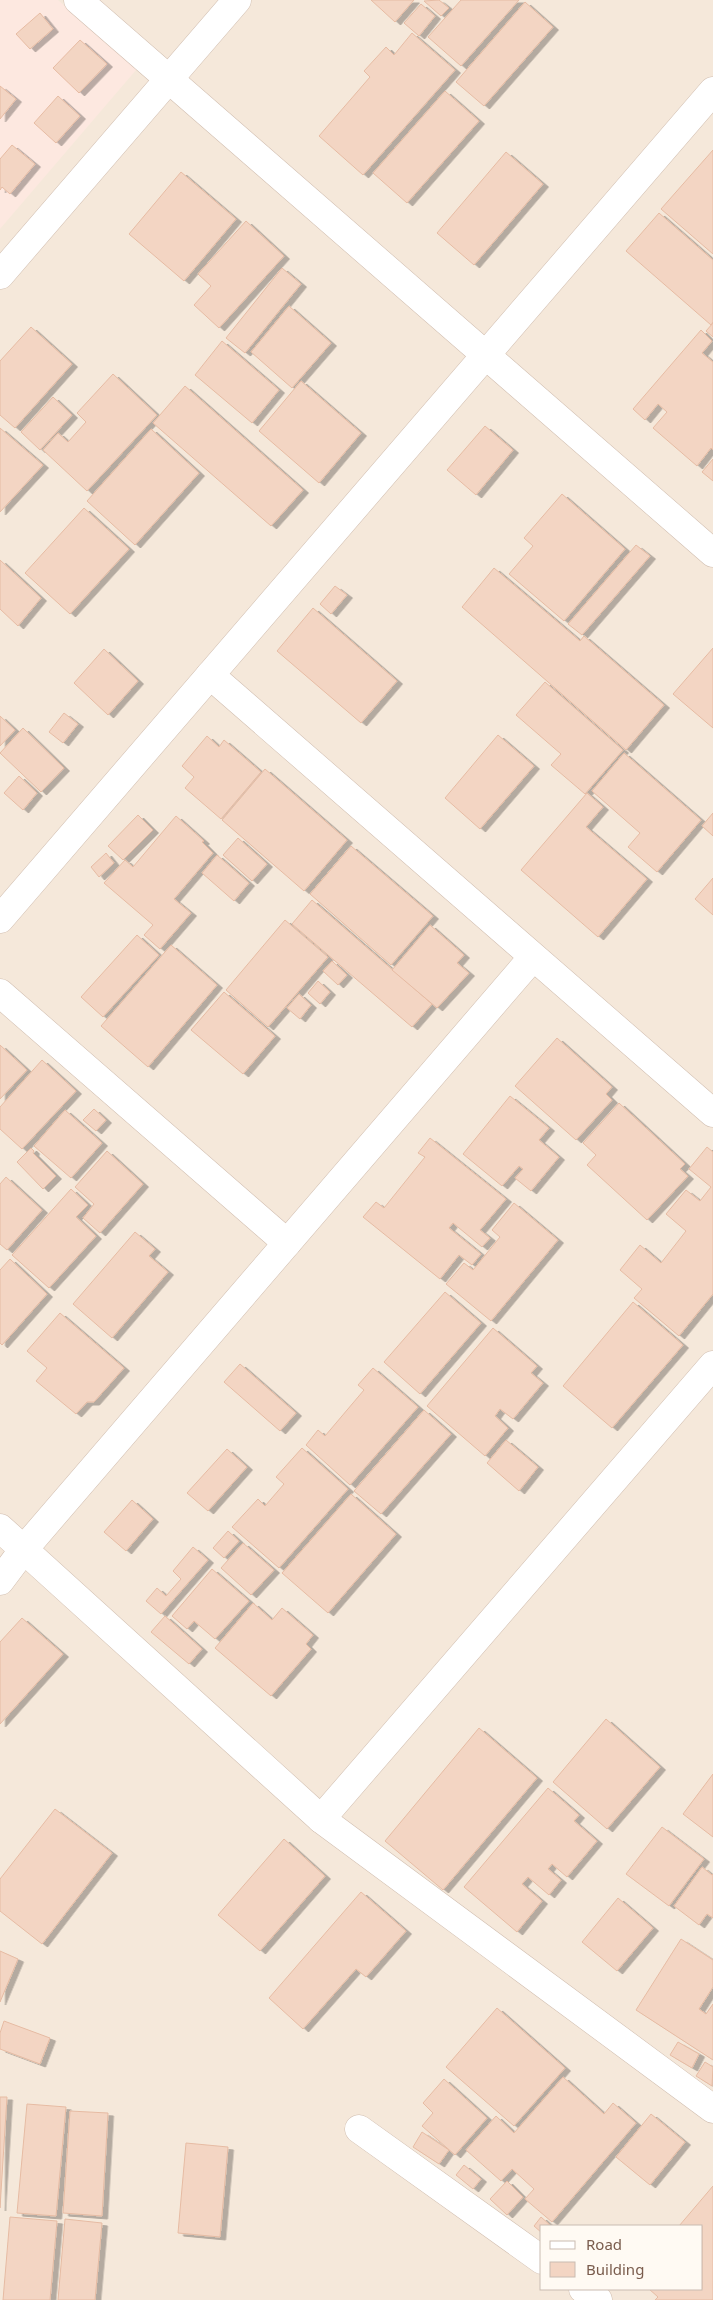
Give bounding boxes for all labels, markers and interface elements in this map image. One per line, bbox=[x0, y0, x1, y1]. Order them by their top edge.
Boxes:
legend bbox=[540, 2225, 703, 2290]
text: Road bbox=[586, 2234, 622, 2254]
text: Building bbox=[586, 2259, 644, 2279]

